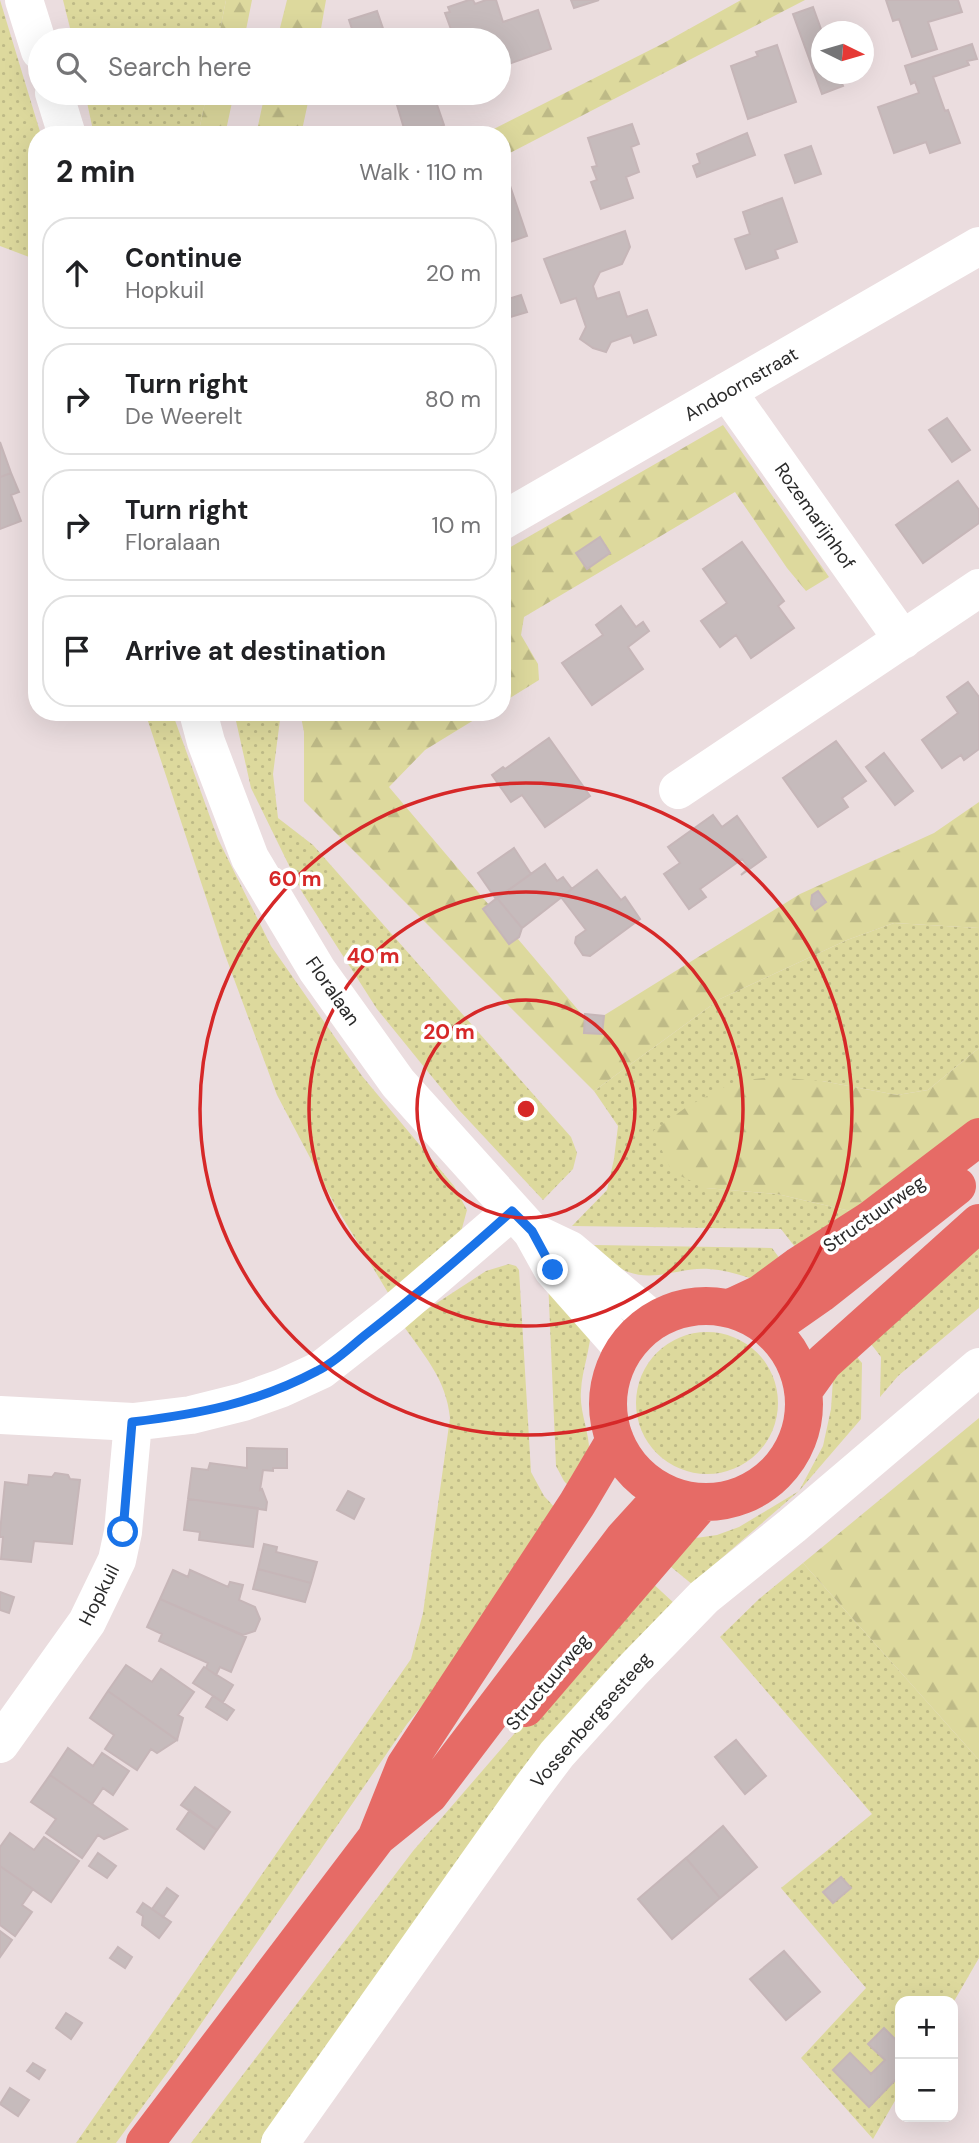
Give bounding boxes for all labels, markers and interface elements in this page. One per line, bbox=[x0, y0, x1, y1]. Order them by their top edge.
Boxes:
north arrow bbox=[811, 21, 874, 84]
search box bbox=[28, 28, 511, 105]
icon: search bbox=[52, 48, 90, 86]
text: Search here bbox=[108, 50, 251, 84]
text: 2 min bbox=[56, 152, 135, 191]
text: Walk · 110 m bbox=[359, 157, 483, 187]
text: Continue bbox=[125, 241, 242, 275]
icon: ahead bbox=[58, 254, 96, 292]
text: 20 m bbox=[426, 258, 481, 288]
text: Hopkuil bbox=[125, 275, 204, 305]
street label: Andoornstraat bbox=[680, 341, 802, 427]
text: Turn right bbox=[125, 367, 249, 401]
icon: right bbox=[58, 380, 96, 418]
text: 80 m bbox=[425, 384, 481, 414]
text: De Weerelt bbox=[125, 401, 243, 431]
street label: Rozemarijnhof bbox=[769, 458, 861, 574]
text: Turn right bbox=[125, 493, 249, 527]
icon: right bbox=[58, 506, 96, 544]
text: 10 m bbox=[431, 510, 481, 540]
text: Floralaan bbox=[125, 527, 220, 557]
icon: arrive bbox=[58, 632, 96, 670]
text: Arrive at destination bbox=[125, 634, 386, 668]
text: 60 m bbox=[269, 865, 321, 893]
text: 40 m bbox=[346, 942, 400, 970]
street label: Floralaan bbox=[300, 952, 366, 1030]
text: 20 m bbox=[423, 1018, 475, 1046]
centre of rings bbox=[514, 1097, 538, 1121]
street label: Structuurweg bbox=[818, 1169, 930, 1258]
route end bbox=[537, 1254, 568, 1285]
route start bbox=[107, 1516, 138, 1547]
street label: Hopkuil bbox=[73, 1560, 125, 1630]
street label: Structuurweg bbox=[500, 1628, 596, 1736]
street label: Vossenbergsesteeg bbox=[525, 1646, 657, 1793]
map controls bbox=[895, 1996, 958, 2122]
button: + bbox=[895, 1996, 958, 2059]
button: − bbox=[895, 2059, 958, 2122]

